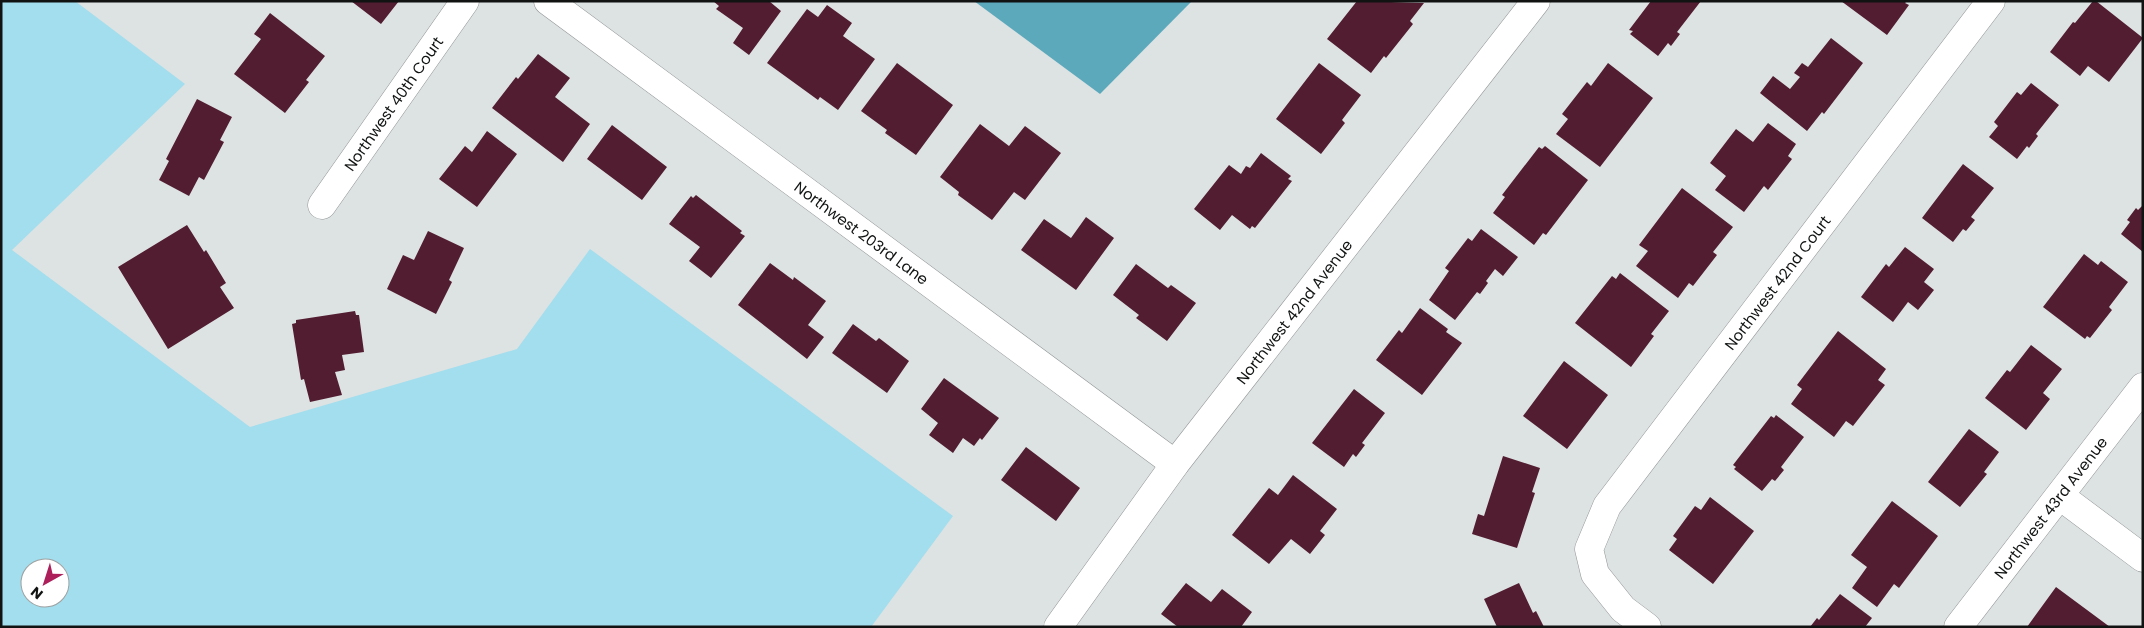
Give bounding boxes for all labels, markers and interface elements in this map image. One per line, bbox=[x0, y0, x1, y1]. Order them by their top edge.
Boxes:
street label: Northwest 40th Court bbox=[339, 32, 448, 175]
street label: Northwest 203rd Lane bbox=[790, 176, 933, 289]
street label: Northwest 42nd Court bbox=[1719, 211, 1835, 354]
street label: Northwest 42nd Avenue bbox=[1231, 235, 1357, 388]
street label: Northwest 43rd Avenue bbox=[1989, 432, 2112, 583]
north arrow bbox=[20, 558, 70, 608]
text: N bbox=[26, 582, 47, 604]

